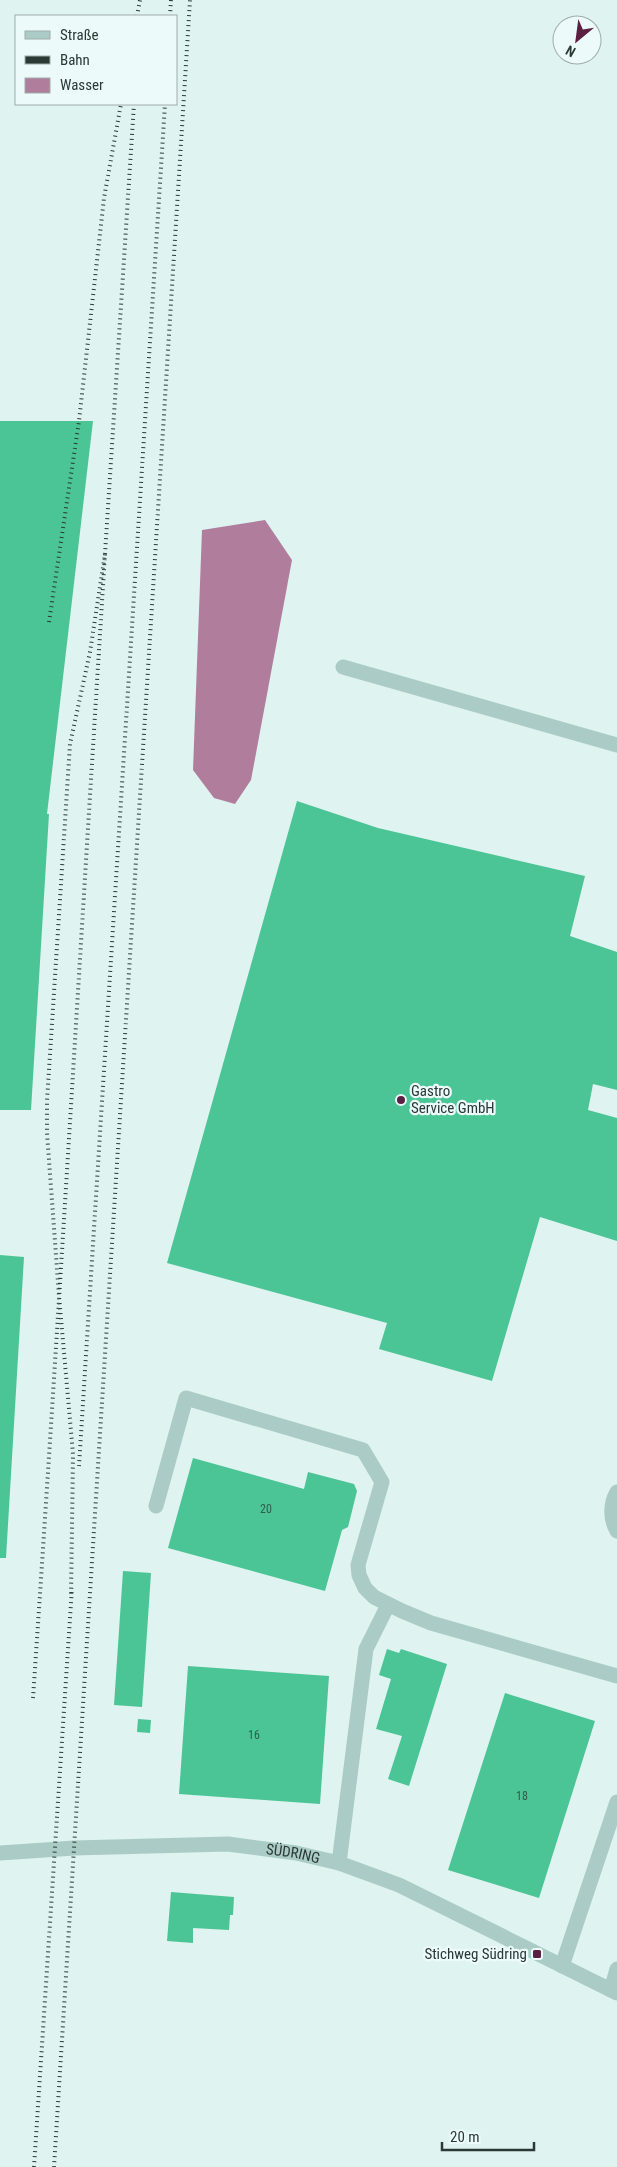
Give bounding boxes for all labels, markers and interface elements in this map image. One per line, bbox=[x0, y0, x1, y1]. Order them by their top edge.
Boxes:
legend bbox=[15, 15, 178, 105]
north arrow bbox=[552, 15, 602, 65]
text: Straße bbox=[60, 26, 99, 44]
text: N bbox=[563, 42, 578, 60]
text: Bahn bbox=[60, 51, 90, 69]
text: Wasser bbox=[60, 76, 104, 94]
place label: Gastro Service GmbH bbox=[411, 1082, 495, 1117]
marker: Gastro Service GmbH bbox=[395, 1094, 407, 1106]
house number: 20 bbox=[260, 1502, 272, 1516]
house number: 16 bbox=[248, 1728, 260, 1742]
house number: 18 bbox=[516, 1789, 528, 1803]
street label: SÜDRING bbox=[265, 1840, 322, 1867]
place label: Stichweg Südring bbox=[424, 1945, 527, 1963]
marker: Stichweg Südring bbox=[531, 1948, 543, 1960]
scale bar bbox=[442, 2120, 534, 2152]
text: 20 m bbox=[450, 2128, 480, 2146]

